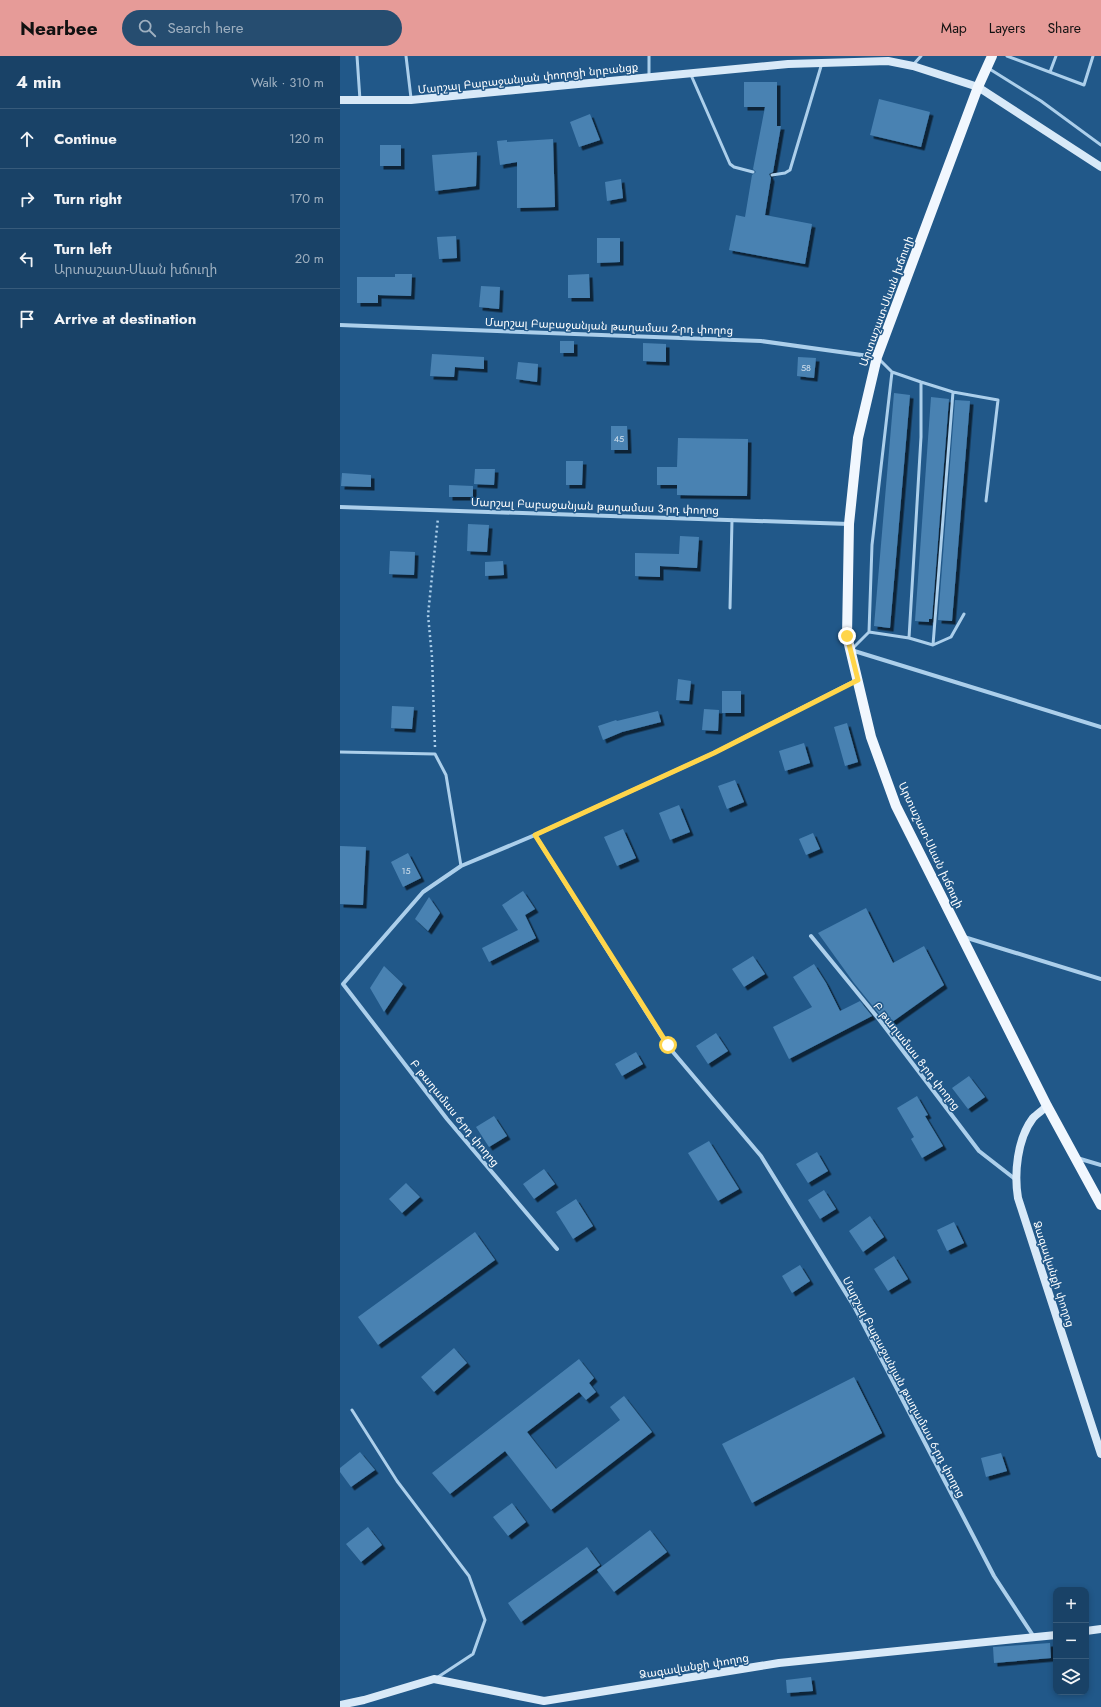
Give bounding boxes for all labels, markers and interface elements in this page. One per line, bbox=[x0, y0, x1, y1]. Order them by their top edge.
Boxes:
search box bbox=[122, 10, 402, 46]
text: Nearbee bbox=[20, 15, 98, 42]
icon: search bbox=[136, 17, 158, 39]
text: Search here bbox=[168, 17, 243, 39]
text: Map bbox=[941, 18, 967, 38]
text: Layers bbox=[989, 18, 1025, 38]
text: Share bbox=[1047, 18, 1081, 38]
street label: Մարշալ Բաբաջանյան փողոցի նրբանցք bbox=[417, 58, 639, 98]
text: 4 min bbox=[16, 70, 61, 94]
text: Walk · 310 m bbox=[251, 73, 324, 92]
icon: ahead bbox=[16, 128, 38, 150]
text: Continue bbox=[54, 128, 117, 150]
text: 120 m bbox=[289, 129, 324, 148]
icon: right bbox=[16, 188, 38, 210]
text: Turn right bbox=[54, 188, 122, 210]
text: 170 m bbox=[289, 189, 324, 208]
street label: Արտաշատ-Սևան խճուղի bbox=[855, 233, 917, 369]
text: Turn left bbox=[54, 238, 112, 260]
icon: left bbox=[16, 248, 38, 270]
text: 20 m bbox=[295, 249, 324, 268]
text: Արտաշատ-Սևան խճուղի bbox=[54, 260, 217, 279]
icon: arrive bbox=[16, 308, 38, 330]
text: Arrive at destination bbox=[54, 308, 196, 330]
street label: Մարշալ Բաբաջանյան թաղամաս 2-րդ փողոց bbox=[485, 314, 733, 338]
house number: 58 bbox=[801, 361, 811, 374]
house number: 45 bbox=[614, 432, 624, 445]
street label: Մարշալ Բաբաջանյան թաղամաս 3-րդ փողոց bbox=[471, 494, 719, 518]
route end bbox=[838, 627, 856, 645]
street label: Արտաշատ-Սևան խճուղի bbox=[895, 779, 967, 911]
house number: 15 bbox=[401, 864, 411, 877]
street label: Բ թաղամաս 8-րդ փողոց bbox=[870, 999, 964, 1113]
route start bbox=[659, 1036, 677, 1054]
street label: Բ թաղամաս 6-րդ փողոց bbox=[407, 1056, 503, 1170]
street label: Ձագավանքի փողոց bbox=[1029, 1219, 1079, 1329]
street label: Մարշալ Բաբաջանյան թաղամաս 6-րդ փողոց bbox=[839, 1274, 969, 1500]
map controls bbox=[1053, 1587, 1089, 1695]
button: + bbox=[1053, 1587, 1089, 1623]
button: − bbox=[1053, 1623, 1089, 1659]
street label: Ձագավանքի փողոց bbox=[638, 1649, 750, 1683]
button: layers bbox=[1053, 1659, 1089, 1695]

